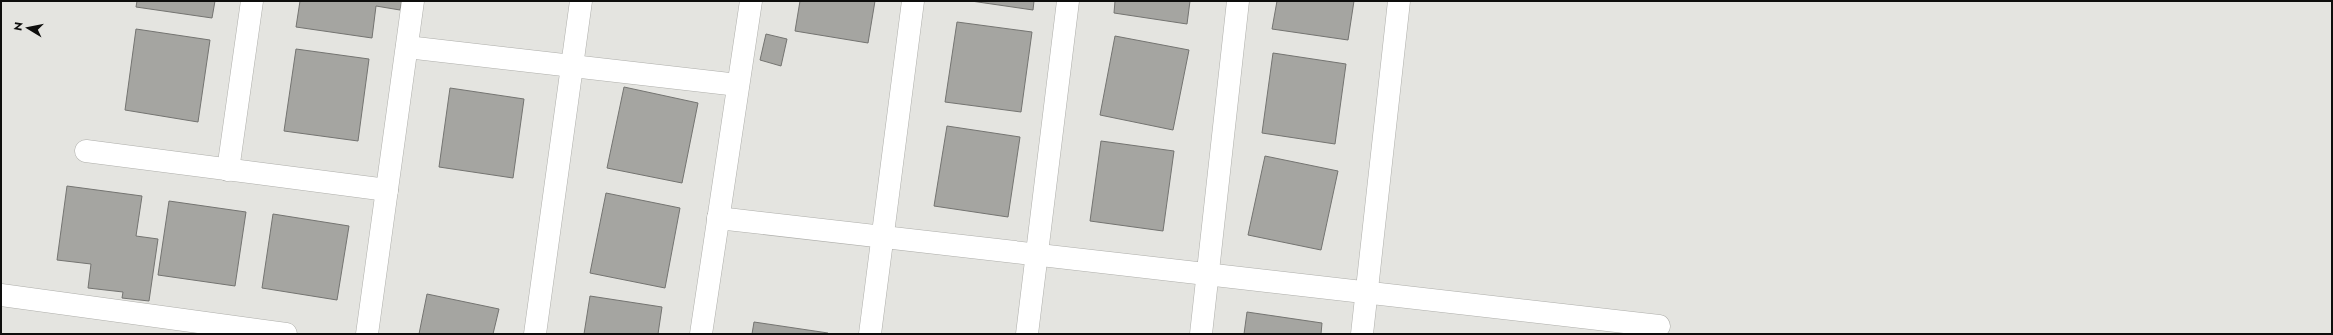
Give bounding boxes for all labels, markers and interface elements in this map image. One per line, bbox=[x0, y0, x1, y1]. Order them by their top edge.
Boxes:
north arrow bbox=[8, 8, 48, 48]
text: N bbox=[10, 21, 27, 32]

